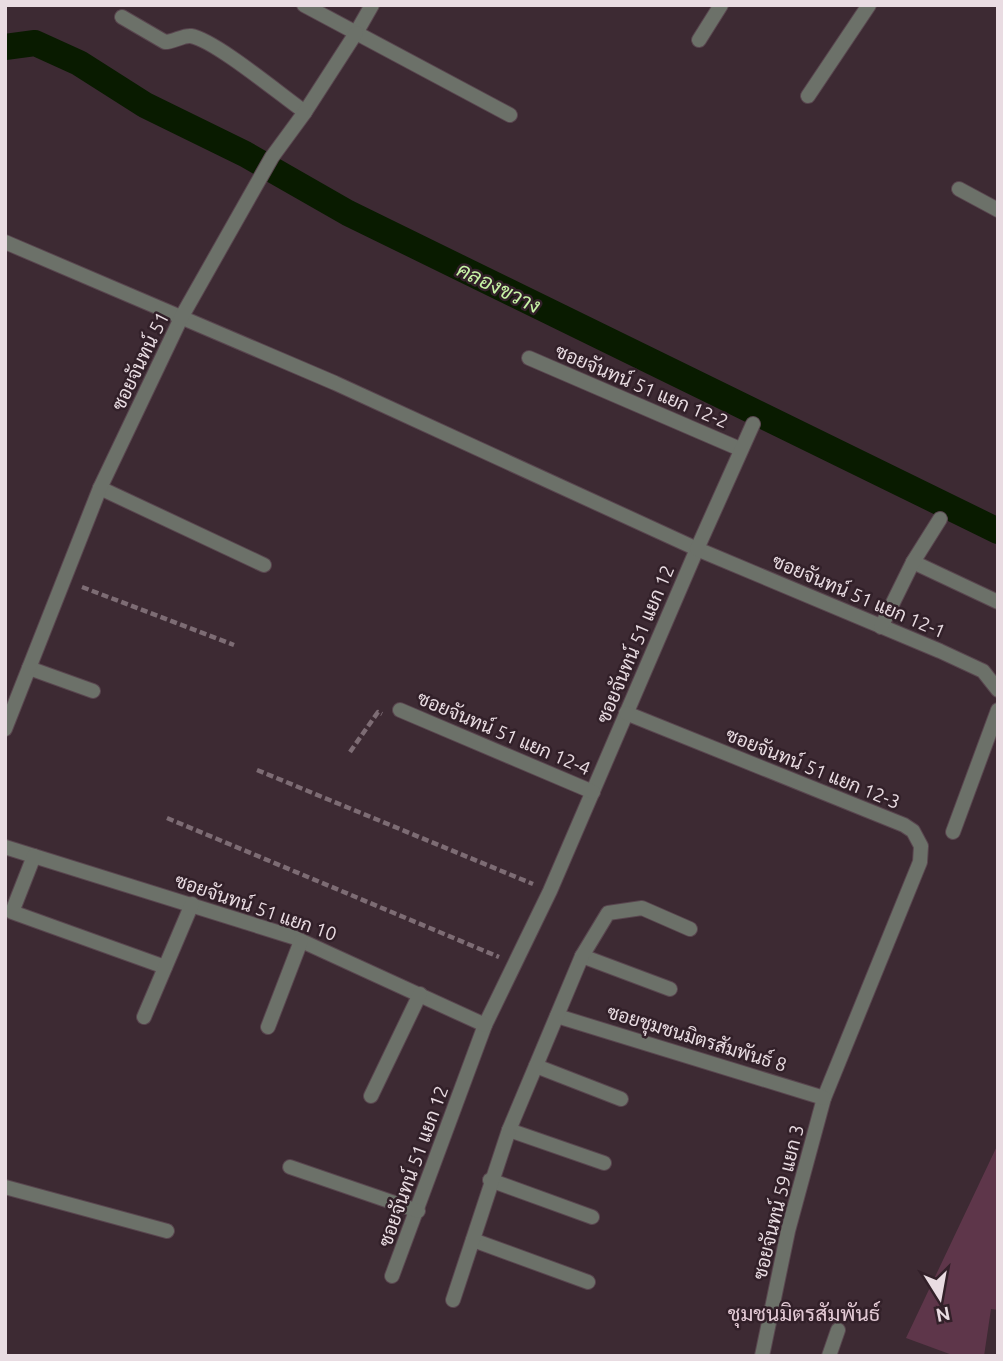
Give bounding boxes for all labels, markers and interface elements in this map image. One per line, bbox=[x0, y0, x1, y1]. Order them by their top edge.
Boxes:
water label: คลองขวาง bbox=[453, 257, 545, 317]
street label: ซอยจันทน์ 51 bbox=[106, 308, 173, 414]
street label: ซอยจันทน์ 51 แยก 12-2 bbox=[552, 339, 732, 432]
street label: ซอยจันทน์ 51 แยก 12-1 bbox=[769, 549, 949, 642]
street label: ซอยจันทน์ 51 แยก 12 bbox=[591, 561, 678, 726]
street label: ซอยจันทน์ 51 แยก 12-4 bbox=[414, 686, 594, 779]
street label: ซอยจันทน์ 51 แยก 12-3 bbox=[723, 722, 904, 813]
street label: ซอยจันทน์ 51 แยก 10 bbox=[172, 868, 340, 945]
street label: ซอยชุมชนมิตรสัมพันธ์ 8 bbox=[604, 999, 790, 1078]
street label: ซอยจันทน์ 51 แยก 12 bbox=[373, 1082, 452, 1250]
street label: ซอยจันทน์ 59 แยก 3 bbox=[747, 1122, 808, 1282]
north arrow bbox=[905, 1263, 975, 1333]
district label: ชุมชนมิตรสัมพันธ์ bbox=[728, 1300, 880, 1328]
text: N bbox=[934, 1303, 952, 1327]

